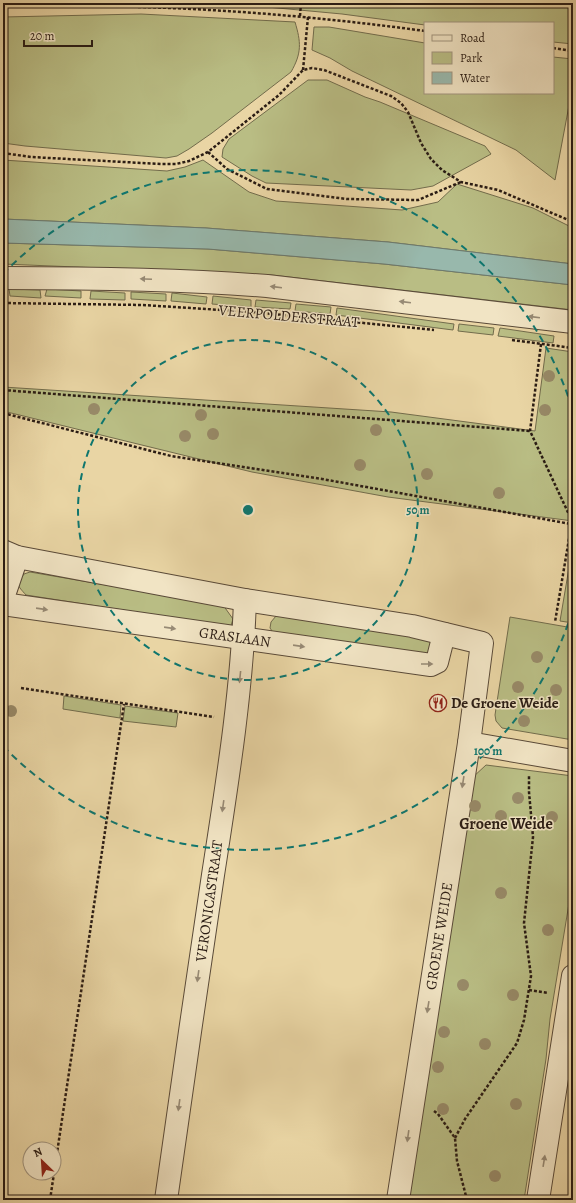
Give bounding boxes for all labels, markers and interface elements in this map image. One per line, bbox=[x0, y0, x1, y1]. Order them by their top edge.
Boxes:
scale bar bbox=[24, 22, 92, 48]
legend bbox=[424, 22, 554, 94]
text: 20 m bbox=[30, 28, 54, 44]
text: Road bbox=[460, 30, 486, 46]
text: Park bbox=[460, 50, 483, 66]
text: Water bbox=[459, 70, 490, 86]
one-way arrow bbox=[139, 276, 152, 282]
one-way arrow bbox=[270, 284, 282, 290]
one-way arrow bbox=[399, 299, 411, 305]
street label: VEERPOLDERSTRAAT bbox=[217, 300, 361, 332]
one-way arrow bbox=[528, 314, 540, 320]
text: 50 m bbox=[406, 502, 430, 518]
centre of rings bbox=[241, 503, 255, 517]
one-way arrow bbox=[36, 606, 48, 612]
street label: GRASLAAN bbox=[198, 622, 272, 652]
one-way arrow bbox=[164, 625, 176, 631]
one-way arrow bbox=[293, 643, 305, 649]
one-way arrow bbox=[421, 661, 434, 667]
one-way arrow bbox=[236, 671, 243, 683]
restaurant icon: De Groene Weide bbox=[428, 693, 448, 713]
place label: De Groene Weide bbox=[451, 693, 559, 713]
text: 100 m bbox=[474, 743, 502, 759]
one-way arrow bbox=[460, 776, 466, 788]
one-way arrow bbox=[220, 800, 226, 812]
district label: Groene Weide bbox=[459, 813, 553, 835]
street label: VERONICASTRAAT bbox=[190, 838, 228, 964]
street label: GROENE WEIDE bbox=[421, 881, 457, 991]
one-way arrow bbox=[195, 970, 201, 983]
one-way arrow bbox=[425, 1001, 431, 1013]
one-way arrow bbox=[176, 1099, 182, 1111]
one-way arrow bbox=[405, 1130, 411, 1142]
north arrow bbox=[22, 1141, 62, 1181]
text: N bbox=[31, 1144, 45, 1161]
one-way arrow bbox=[541, 1155, 547, 1168]

